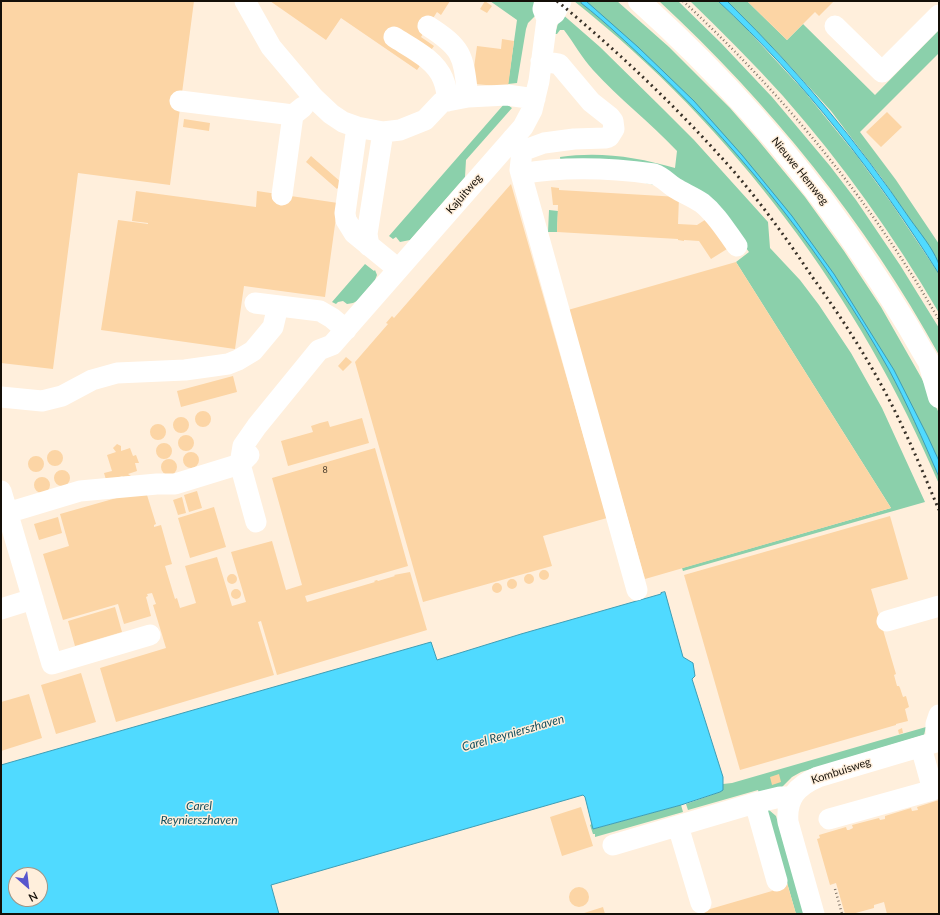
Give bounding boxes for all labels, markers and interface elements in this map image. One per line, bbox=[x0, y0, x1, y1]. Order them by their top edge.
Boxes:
street label: Nieuwe Hemweg bbox=[769, 135, 831, 207]
street label: Kajuitweg bbox=[443, 171, 485, 217]
house number: 8 bbox=[322, 465, 328, 475]
water label: Carel Reynierszhaven bbox=[460, 712, 566, 754]
street label: Kombuisweg bbox=[810, 755, 872, 787]
water label: Carel Reynierszhaven bbox=[160, 799, 238, 827]
north arrow bbox=[8, 867, 48, 907]
text: N bbox=[27, 889, 40, 905]

